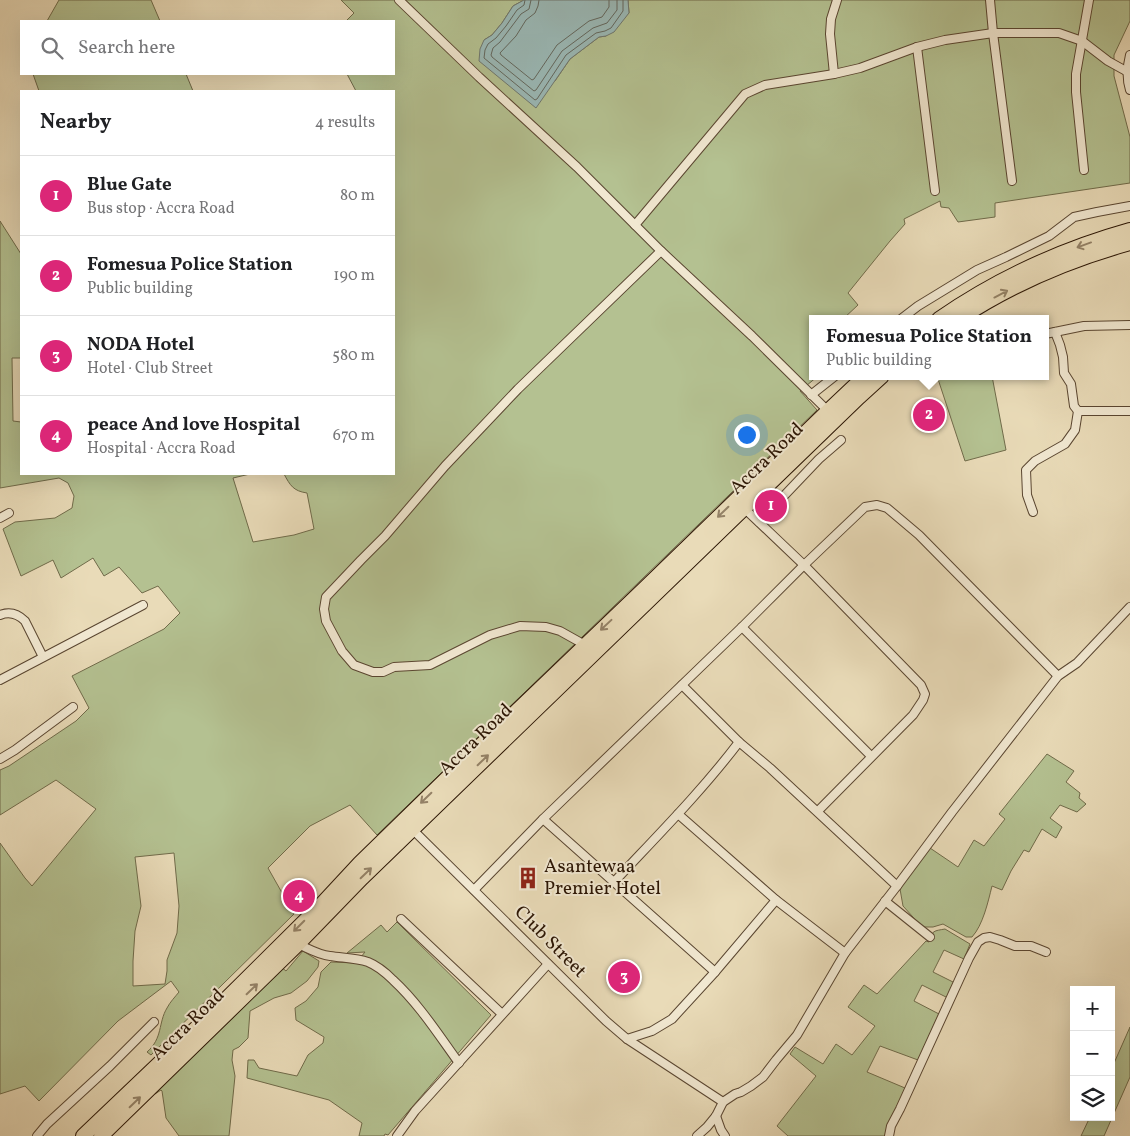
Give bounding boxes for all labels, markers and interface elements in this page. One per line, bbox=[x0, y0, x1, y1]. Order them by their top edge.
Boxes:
search box bbox=[20, 20, 395, 75]
icon: search bbox=[38, 34, 66, 62]
text: Search here bbox=[78, 35, 175, 61]
text: Nearby bbox=[40, 108, 111, 137]
text: 4 results bbox=[315, 112, 375, 134]
text: Blue Gate bbox=[87, 172, 172, 198]
text: 1 bbox=[53, 185, 59, 207]
text: 80 m bbox=[340, 185, 375, 207]
text: Bus stop · Accra Road bbox=[87, 198, 235, 220]
one-way arrow bbox=[1077, 241, 1092, 250]
text: Fomesua Police Station bbox=[87, 252, 293, 278]
text: 2 bbox=[52, 265, 60, 287]
text: 190 m bbox=[333, 265, 375, 287]
text: Public building bbox=[87, 278, 193, 300]
one-way arrow bbox=[993, 289, 1008, 298]
popup bbox=[809, 315, 1049, 380]
text: Fomesua Police Station bbox=[826, 324, 1032, 350]
text: NODA Hotel bbox=[87, 332, 195, 358]
text: 3 bbox=[52, 345, 60, 367]
text: 580 m bbox=[332, 345, 375, 367]
text: Public building bbox=[826, 350, 932, 372]
text: Hotel · Club Street bbox=[87, 358, 213, 380]
pin: 2 bbox=[913, 396, 945, 434]
text: peace And love Hospital bbox=[87, 412, 300, 438]
street label: Accra Road bbox=[724, 417, 810, 501]
your location bbox=[734, 422, 760, 448]
text: 4 bbox=[51, 425, 61, 447]
text: 670 m bbox=[333, 425, 375, 447]
text: Hospital · Accra Road bbox=[87, 438, 236, 460]
pin: 1 bbox=[755, 487, 787, 525]
one-way arrow bbox=[718, 506, 730, 518]
one-way arrow bbox=[600, 619, 613, 631]
street label: Accra Road bbox=[433, 698, 519, 782]
one-way arrow bbox=[477, 754, 489, 766]
one-way arrow bbox=[420, 792, 432, 804]
place label: Asantewaa Premier Hotel bbox=[544, 854, 661, 902]
building icon: Asantewaa Premier Hotel bbox=[515, 865, 541, 891]
one-way arrow bbox=[360, 867, 373, 879]
pin: 4 bbox=[283, 877, 315, 915]
street label: Club Street bbox=[508, 900, 592, 984]
one-way arrow bbox=[293, 920, 306, 932]
pin: 3 bbox=[608, 958, 640, 996]
street label: Accra Road bbox=[145, 983, 231, 1067]
one-way arrow bbox=[246, 983, 259, 995]
map controls bbox=[1070, 986, 1115, 1121]
button: + bbox=[1070, 986, 1115, 1031]
button: − bbox=[1070, 1031, 1115, 1076]
button: layers bbox=[1070, 1076, 1115, 1121]
one-way arrow bbox=[129, 1096, 142, 1108]

